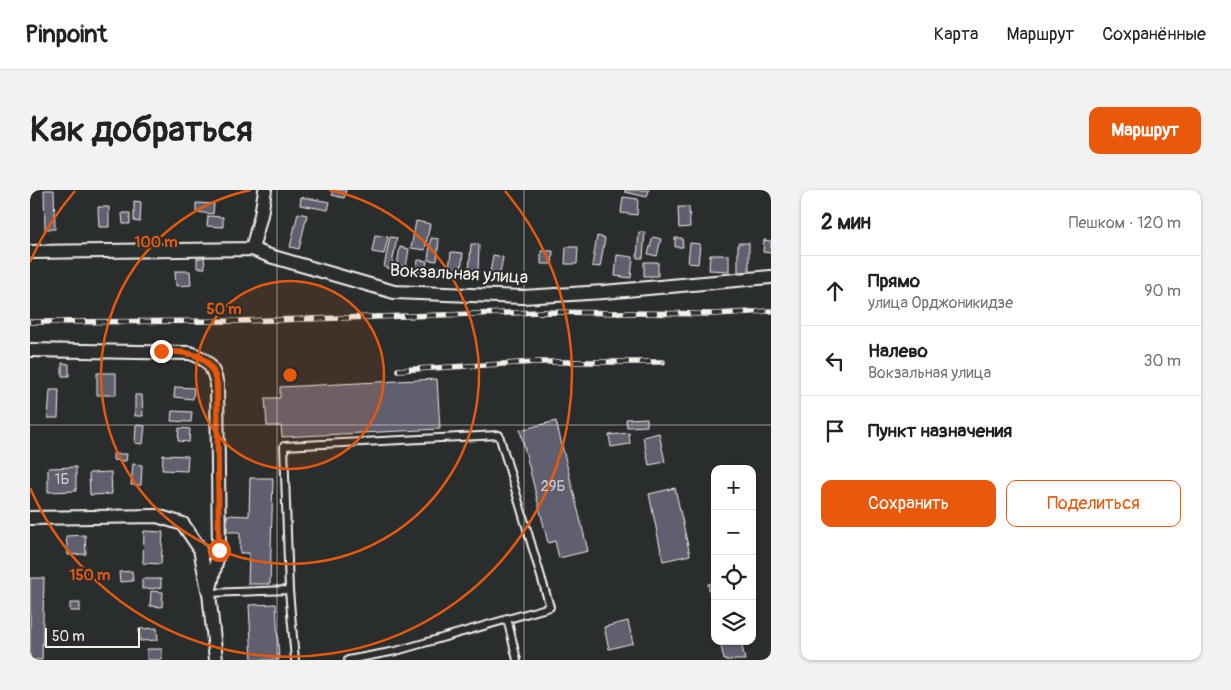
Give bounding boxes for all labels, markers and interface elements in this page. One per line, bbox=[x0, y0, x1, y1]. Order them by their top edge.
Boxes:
text: Pinpoint bbox=[25, 20, 107, 49]
text: Карта bbox=[934, 23, 978, 46]
text: Маршрут bbox=[1006, 23, 1074, 46]
text: Сохранённые bbox=[1102, 23, 1206, 46]
button: Маршрут bbox=[1089, 107, 1201, 154]
text: Как добраться bbox=[30, 108, 253, 152]
text: 2 мин bbox=[821, 209, 871, 236]
text: Пешком · 120 m bbox=[1069, 213, 1181, 233]
text: 100 m bbox=[135, 233, 177, 252]
street label: Вокзальная улица bbox=[389, 259, 529, 289]
text: Прямо bbox=[868, 269, 920, 293]
icon: ahead bbox=[821, 277, 849, 305]
text: 90 m bbox=[1144, 281, 1181, 301]
text: улица Орджоникидзе bbox=[868, 293, 1013, 313]
text: 50 m bbox=[207, 300, 241, 319]
text: Налево bbox=[868, 339, 928, 363]
route end bbox=[150, 340, 173, 363]
icon: left bbox=[821, 347, 849, 375]
text: 30 m bbox=[1143, 351, 1181, 371]
text: Вокзальная улица bbox=[868, 363, 991, 383]
centre of rings bbox=[281, 366, 299, 384]
icon: arrive bbox=[821, 417, 849, 445]
text: Пункт назначения bbox=[868, 419, 1012, 443]
map controls bbox=[711, 465, 756, 645]
button: + bbox=[711, 465, 756, 510]
house number: 1Б bbox=[55, 470, 69, 489]
house number: 29Б bbox=[540, 477, 566, 496]
button: Сохранить bbox=[821, 480, 996, 527]
button: Поделиться bbox=[1006, 480, 1181, 527]
button: − bbox=[711, 510, 756, 555]
route start bbox=[208, 539, 231, 562]
button: locate bbox=[711, 555, 756, 600]
text: 150 m bbox=[70, 566, 110, 585]
button: layers bbox=[711, 600, 756, 645]
scale bar bbox=[45, 625, 140, 648]
text: 50 m bbox=[52, 628, 85, 645]

